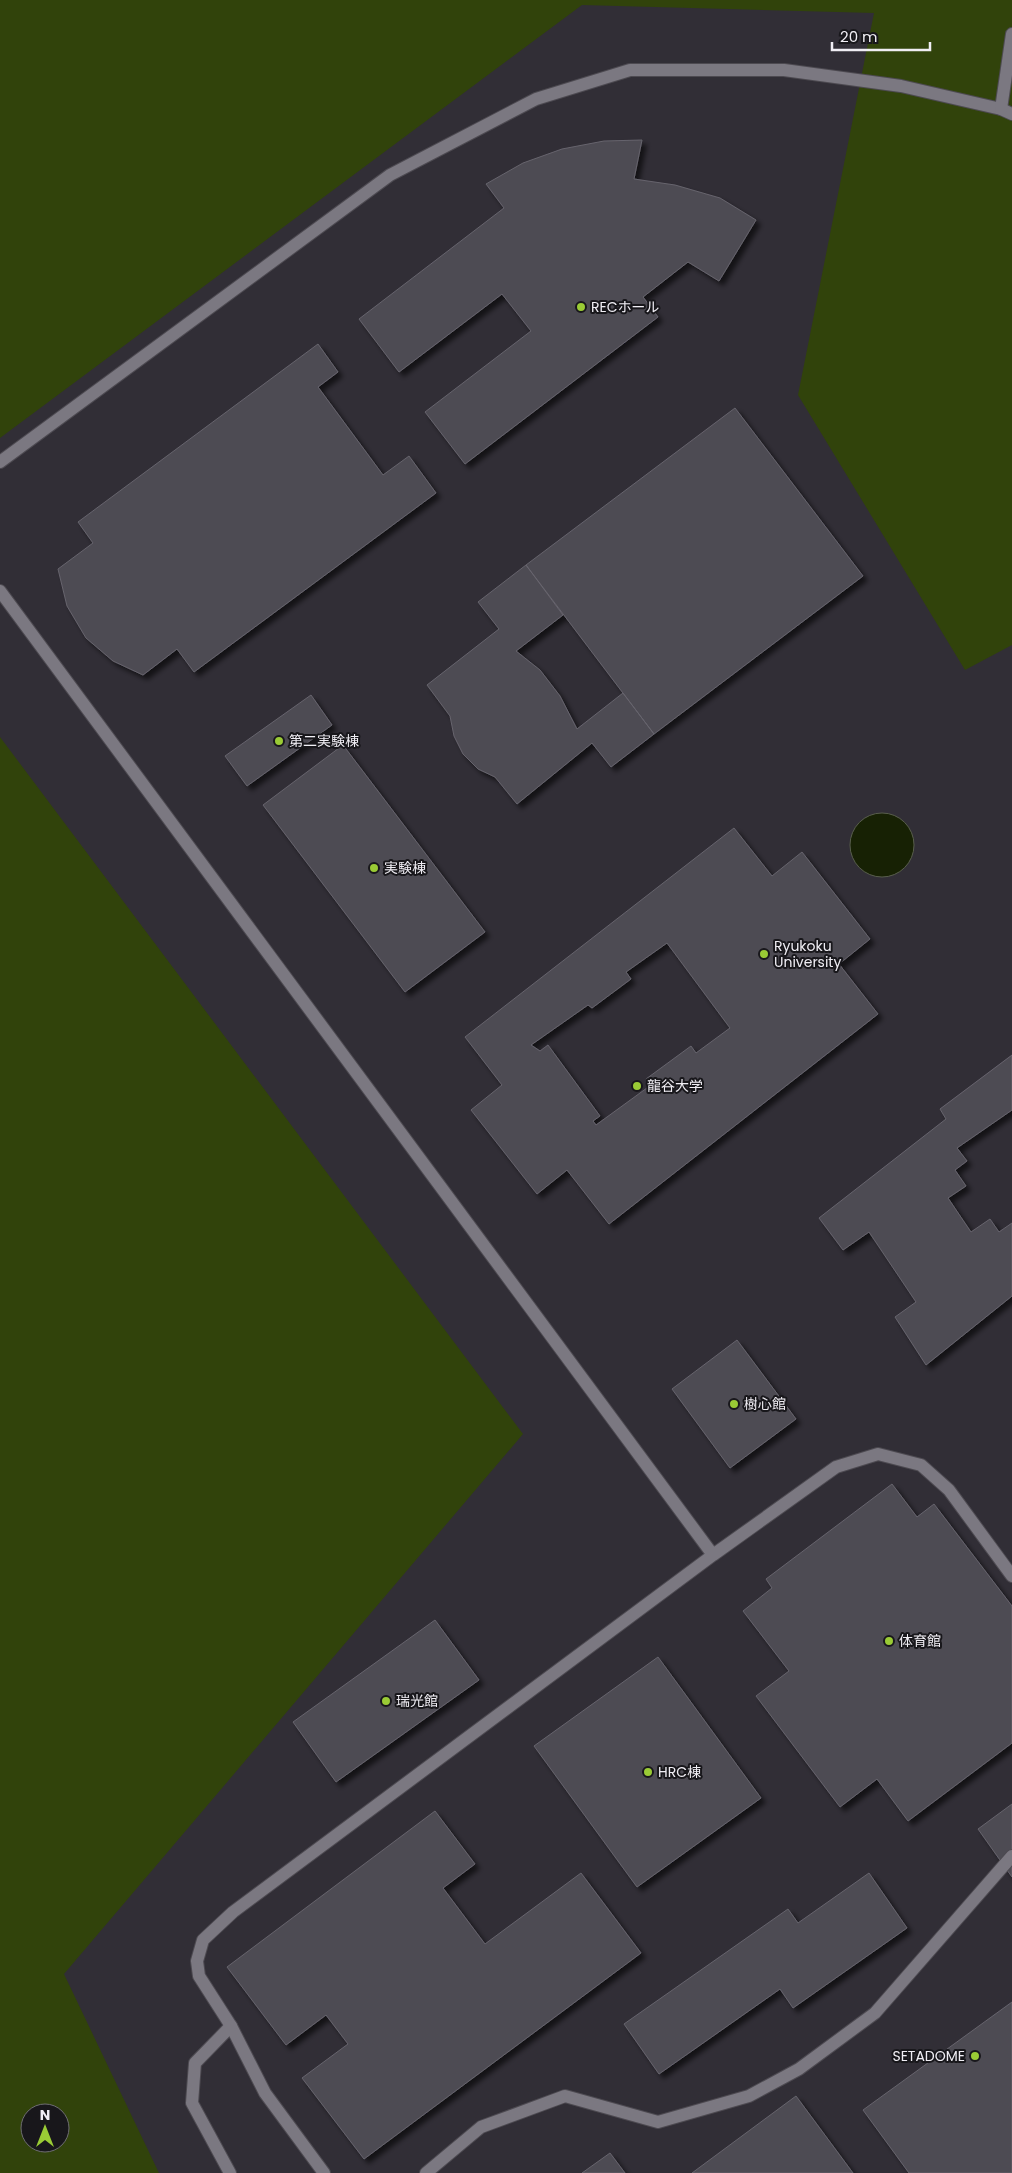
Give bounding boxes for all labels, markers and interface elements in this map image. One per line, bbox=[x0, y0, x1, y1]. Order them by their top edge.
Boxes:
scale bar bbox=[832, 20, 930, 52]
text: 20 m bbox=[840, 26, 878, 47]
place label: RECホール bbox=[591, 297, 660, 317]
marker: RECホール bbox=[575, 301, 587, 313]
place label: 第二実験棟 bbox=[289, 731, 359, 751]
marker: 第二実験棟 bbox=[273, 735, 285, 747]
place label: 実験棟 bbox=[384, 858, 426, 878]
marker: 実験棟 bbox=[368, 862, 380, 874]
place label: Ryukoku University bbox=[774, 936, 841, 972]
marker: Ryukoku University bbox=[758, 948, 770, 960]
place label: 龍谷大学 bbox=[647, 1076, 703, 1096]
marker: 龍谷大学 bbox=[631, 1080, 643, 1092]
place label: 樹心館 bbox=[744, 1394, 786, 1414]
marker: 樹心館 bbox=[728, 1398, 740, 1410]
place label: 体育館 bbox=[899, 1631, 941, 1651]
marker: 体育館 bbox=[883, 1635, 895, 1647]
place label: 瑞光館 bbox=[396, 1691, 438, 1711]
marker: 瑞光館 bbox=[380, 1695, 392, 1707]
place label: HRC棟 bbox=[658, 1762, 701, 1782]
marker: HRC棟 bbox=[642, 1766, 654, 1778]
place label: SETADOME bbox=[892, 2046, 965, 2066]
marker: SETADOME bbox=[969, 2050, 981, 2062]
north arrow bbox=[20, 2103, 70, 2153]
text: N bbox=[40, 2105, 50, 2125]

